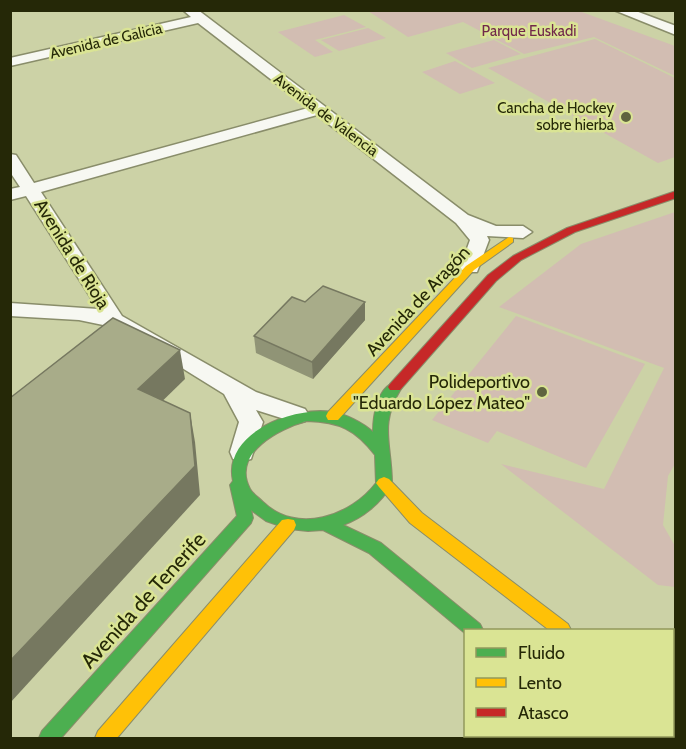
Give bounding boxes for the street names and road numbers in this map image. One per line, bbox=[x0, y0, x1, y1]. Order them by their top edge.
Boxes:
street label: Avenida de Galicia bbox=[48, 19, 165, 63]
street label: Avenida de Valencia bbox=[270, 70, 382, 161]
street label: Avenida de Rioja bbox=[30, 195, 115, 313]
street label: Avenida de Aragón bbox=[361, 241, 475, 361]
street label: Avenida de Tenerife bbox=[75, 527, 211, 673]

